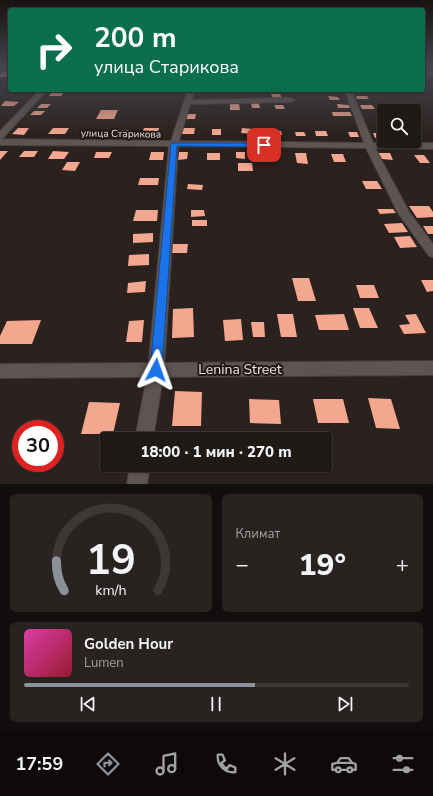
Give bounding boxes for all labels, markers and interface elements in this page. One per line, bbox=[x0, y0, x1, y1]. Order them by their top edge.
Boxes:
text: 200 m bbox=[94, 19, 177, 57]
icon: right bbox=[28, 24, 80, 76]
text: улица Старикова bbox=[94, 55, 239, 79]
map controls bbox=[377, 104, 421, 148]
button: search bbox=[377, 104, 421, 148]
street label: улица Старикова bbox=[81, 126, 161, 142]
pin bbox=[247, 128, 281, 162]
icon: arrive bbox=[253, 134, 275, 156]
position arrow bbox=[135, 349, 177, 391]
street label: Lenina Street bbox=[198, 360, 282, 379]
speed limit sign: 30 bbox=[12, 420, 64, 472]
text: 18:00 · 1 мин · 270 m bbox=[140, 442, 292, 462]
text: Климат bbox=[236, 525, 280, 543]
text: 19 bbox=[86, 532, 136, 589]
text: 19° bbox=[298, 545, 346, 586]
text: − bbox=[236, 550, 249, 580]
text: + bbox=[396, 550, 409, 580]
text: km/h bbox=[95, 581, 126, 600]
text: Golden Hour bbox=[84, 634, 173, 654]
text: Lumen bbox=[84, 654, 124, 672]
icon: previous bbox=[77, 693, 99, 715]
icon: pause bbox=[205, 693, 227, 715]
icon: next bbox=[334, 693, 356, 715]
icon: directions bbox=[94, 750, 122, 778]
icon: music bbox=[153, 750, 181, 778]
icon: phone bbox=[212, 750, 240, 778]
icon: climate bbox=[271, 750, 299, 778]
icon: car bbox=[330, 750, 358, 778]
icon: filters bbox=[389, 750, 417, 778]
text: 17:59 bbox=[16, 752, 63, 776]

